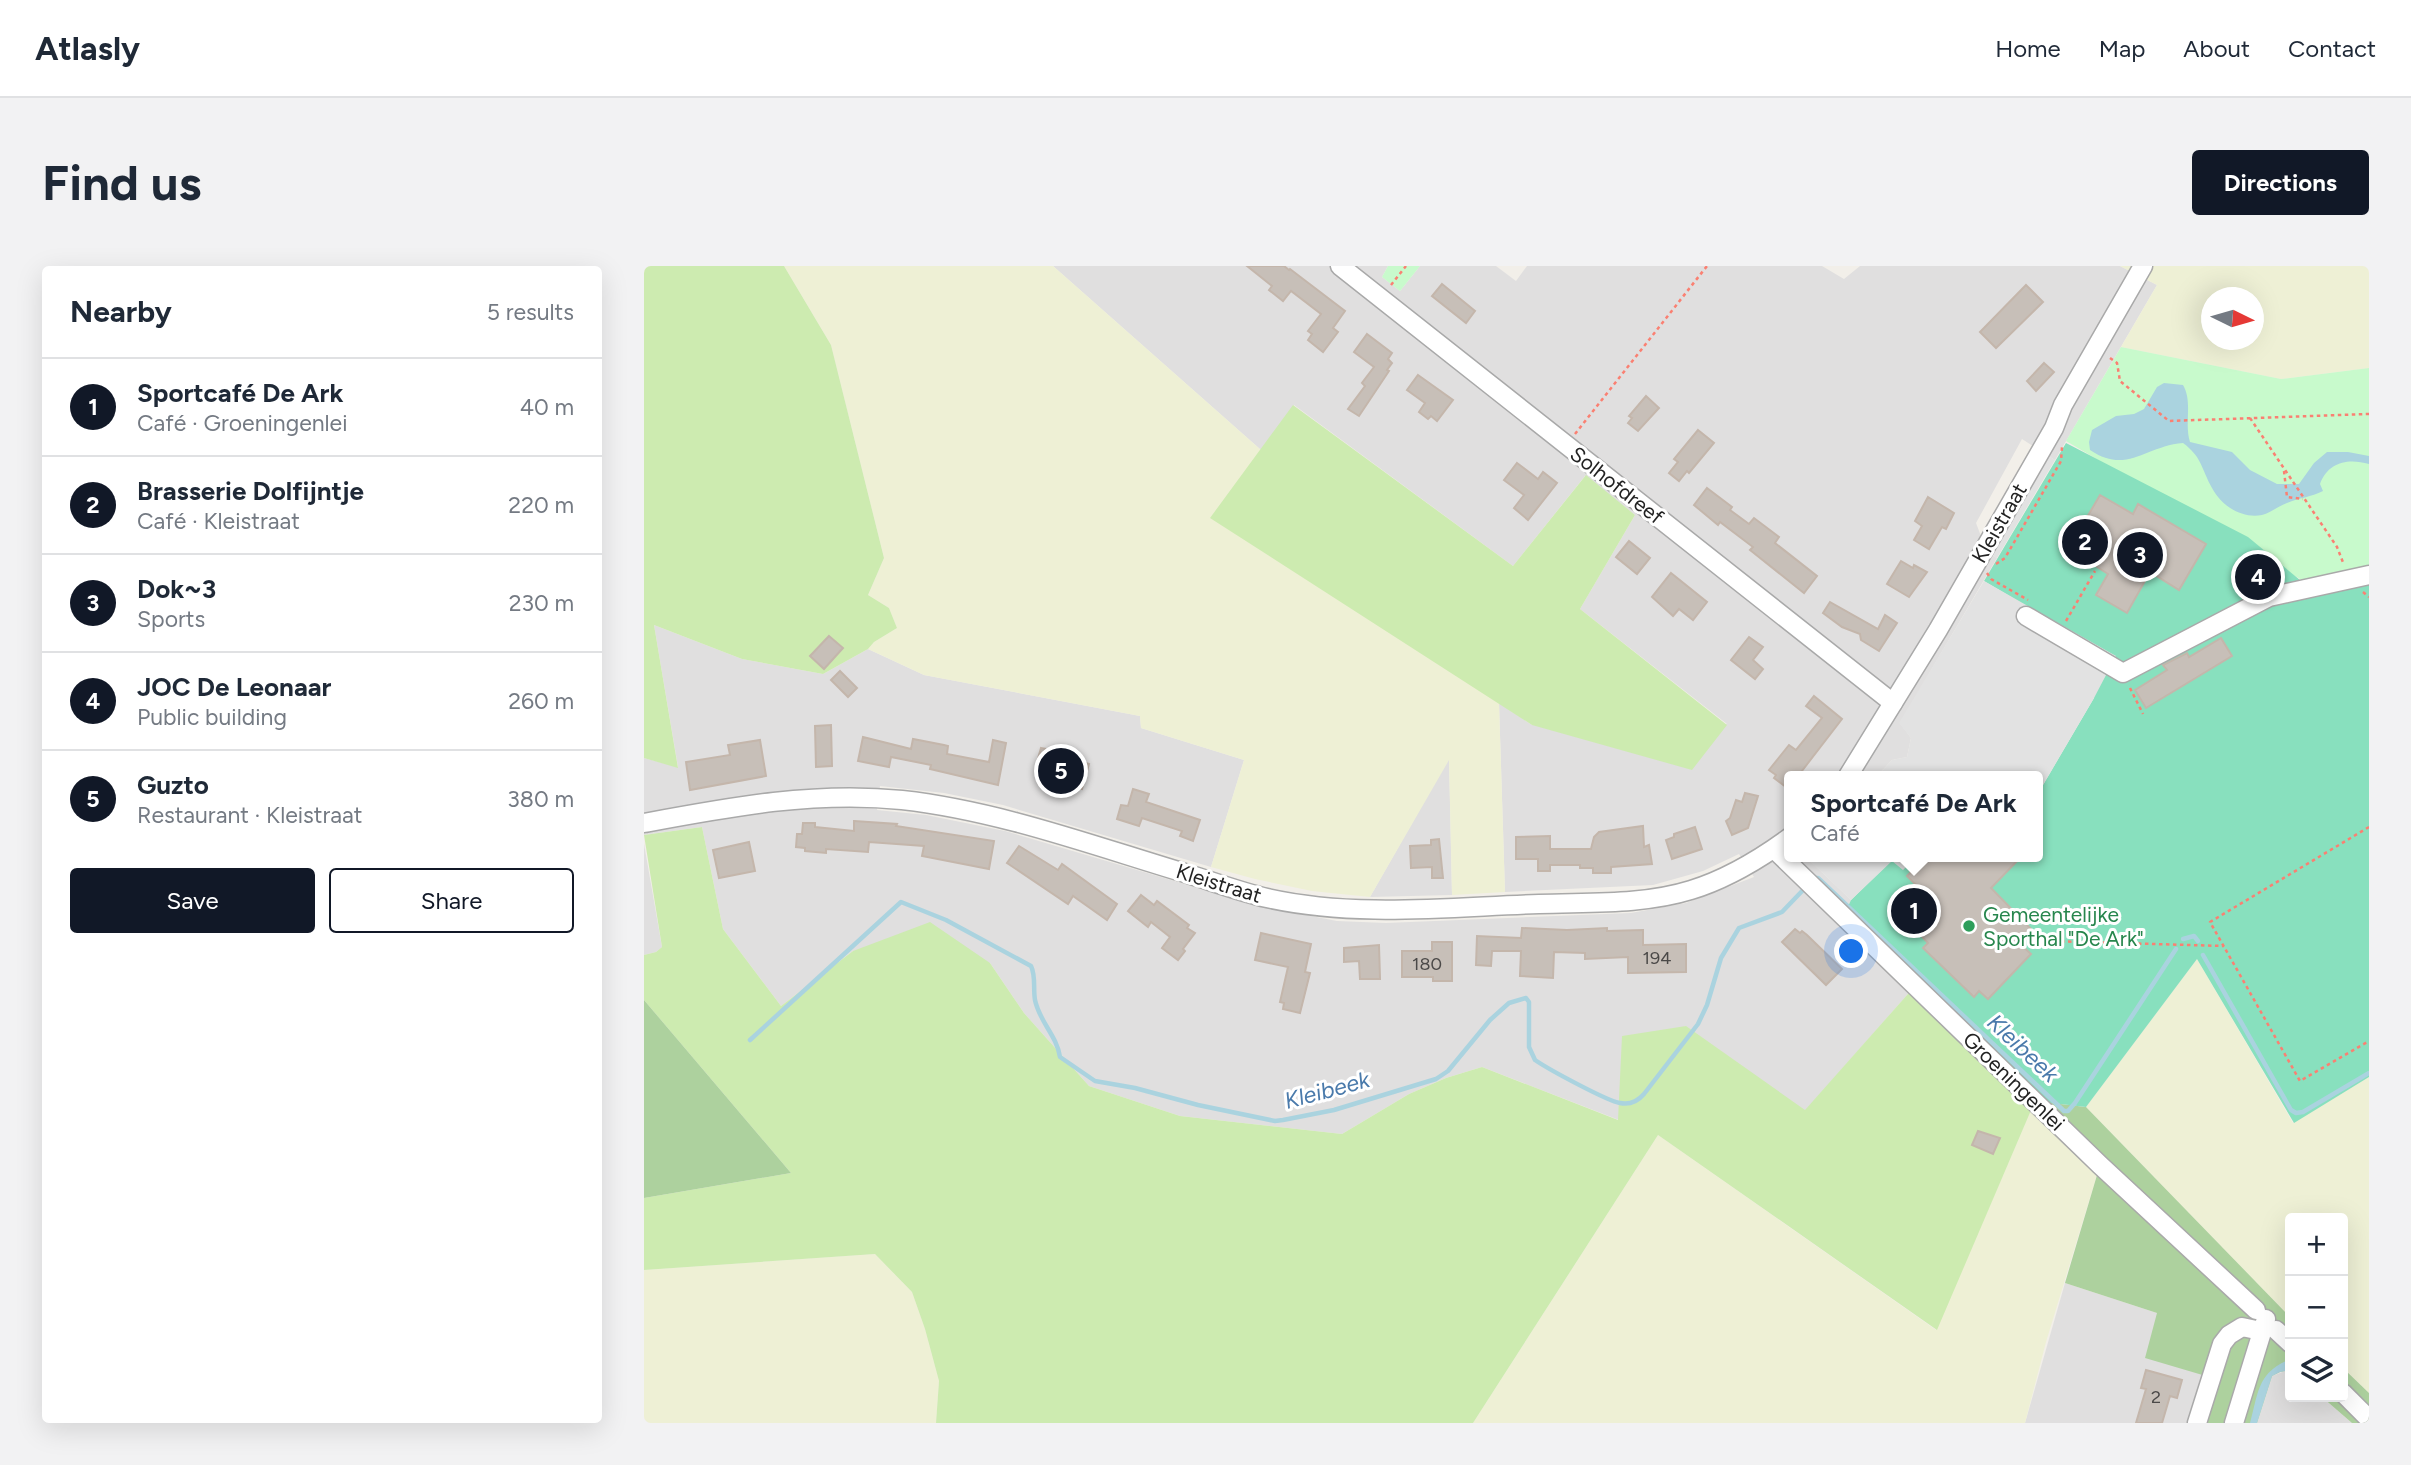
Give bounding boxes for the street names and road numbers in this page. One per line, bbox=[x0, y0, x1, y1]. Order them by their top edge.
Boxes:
street label: Solhofdreef bbox=[1565, 441, 1669, 529]
street label: Kleistraat bbox=[1966, 479, 2032, 567]
street label: Kleistraat bbox=[1173, 858, 1265, 908]
street label: Groeningenlei bbox=[1958, 1026, 2070, 1136]

